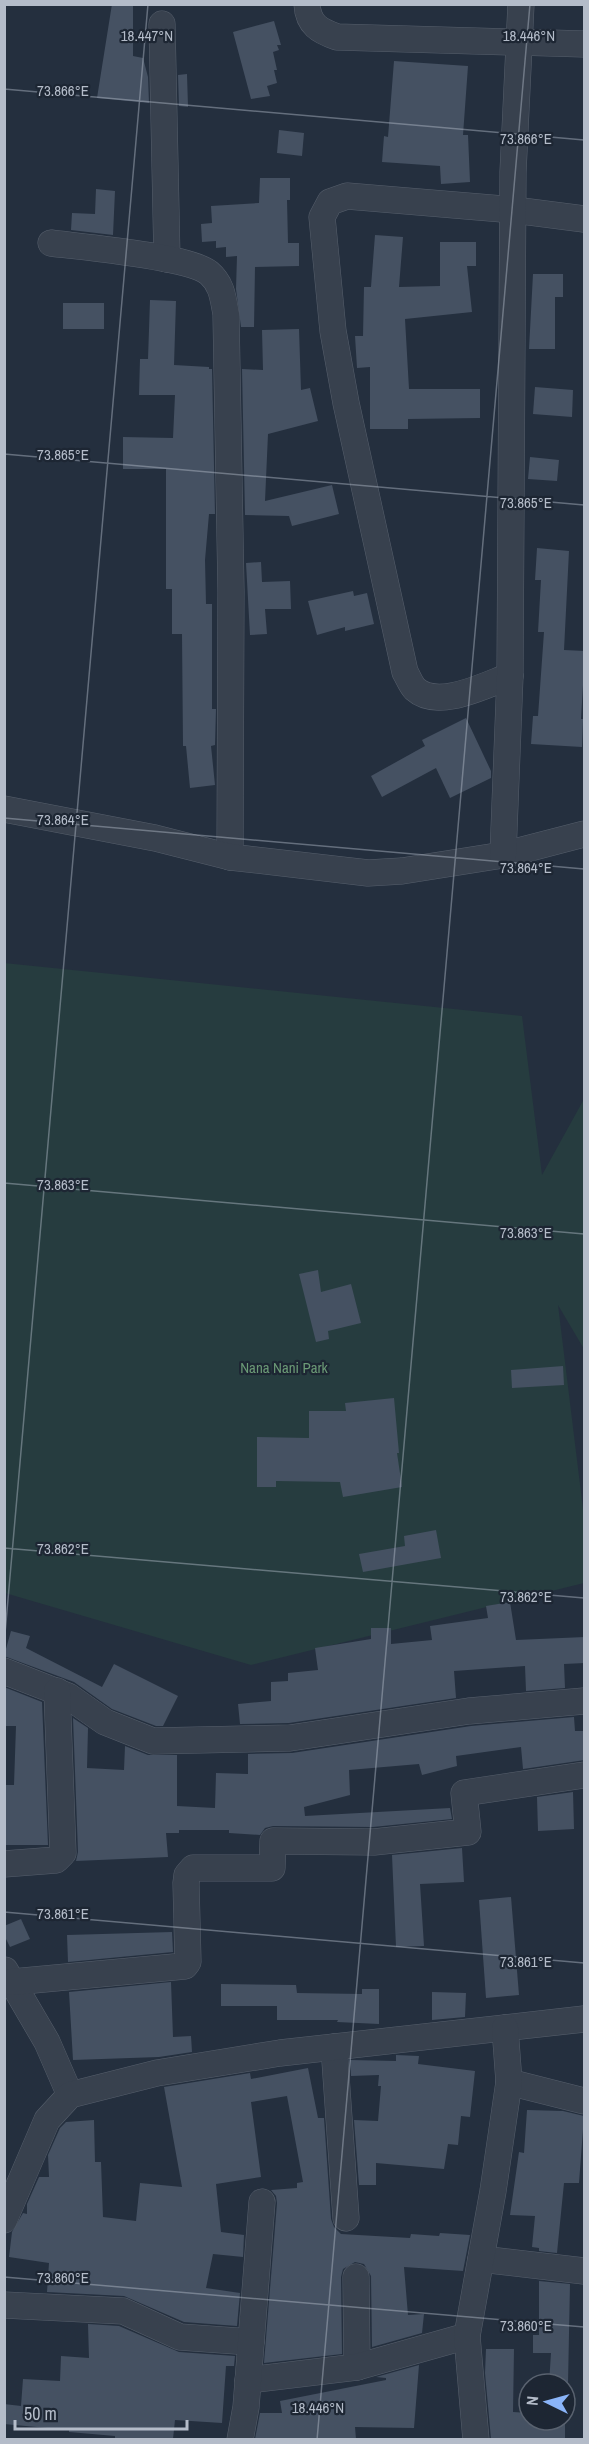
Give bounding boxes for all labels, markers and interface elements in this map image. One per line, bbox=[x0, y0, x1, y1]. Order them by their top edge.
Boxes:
text: 18.447°N bbox=[121, 25, 173, 46]
text: 18.446°N bbox=[503, 25, 555, 46]
text: 73.866°E bbox=[37, 80, 89, 101]
text: 73.866°E bbox=[500, 128, 552, 149]
text: 73.865°E bbox=[37, 444, 89, 465]
text: 73.865°E bbox=[500, 492, 552, 513]
text: 73.864°E bbox=[37, 809, 89, 830]
text: 73.864°E bbox=[500, 857, 552, 878]
text: 73.863°E bbox=[37, 1174, 89, 1195]
text: 73.863°E bbox=[500, 1222, 552, 1243]
park label: Nana Nani Park bbox=[240, 1357, 329, 1378]
text: 73.862°E bbox=[37, 1538, 89, 1559]
text: 73.862°E bbox=[500, 1586, 552, 1607]
text: 73.861°E bbox=[37, 1903, 89, 1924]
text: 73.861°E bbox=[500, 1951, 552, 1972]
text: 73.860°E bbox=[37, 2267, 89, 2288]
text: 73.860°E bbox=[500, 2315, 552, 2336]
north arrow bbox=[517, 2372, 577, 2432]
scale bar bbox=[15, 2393, 188, 2431]
text: N bbox=[521, 2395, 543, 2406]
text: 18.446°N bbox=[292, 2397, 344, 2418]
text: 50 m bbox=[24, 2401, 57, 2426]

